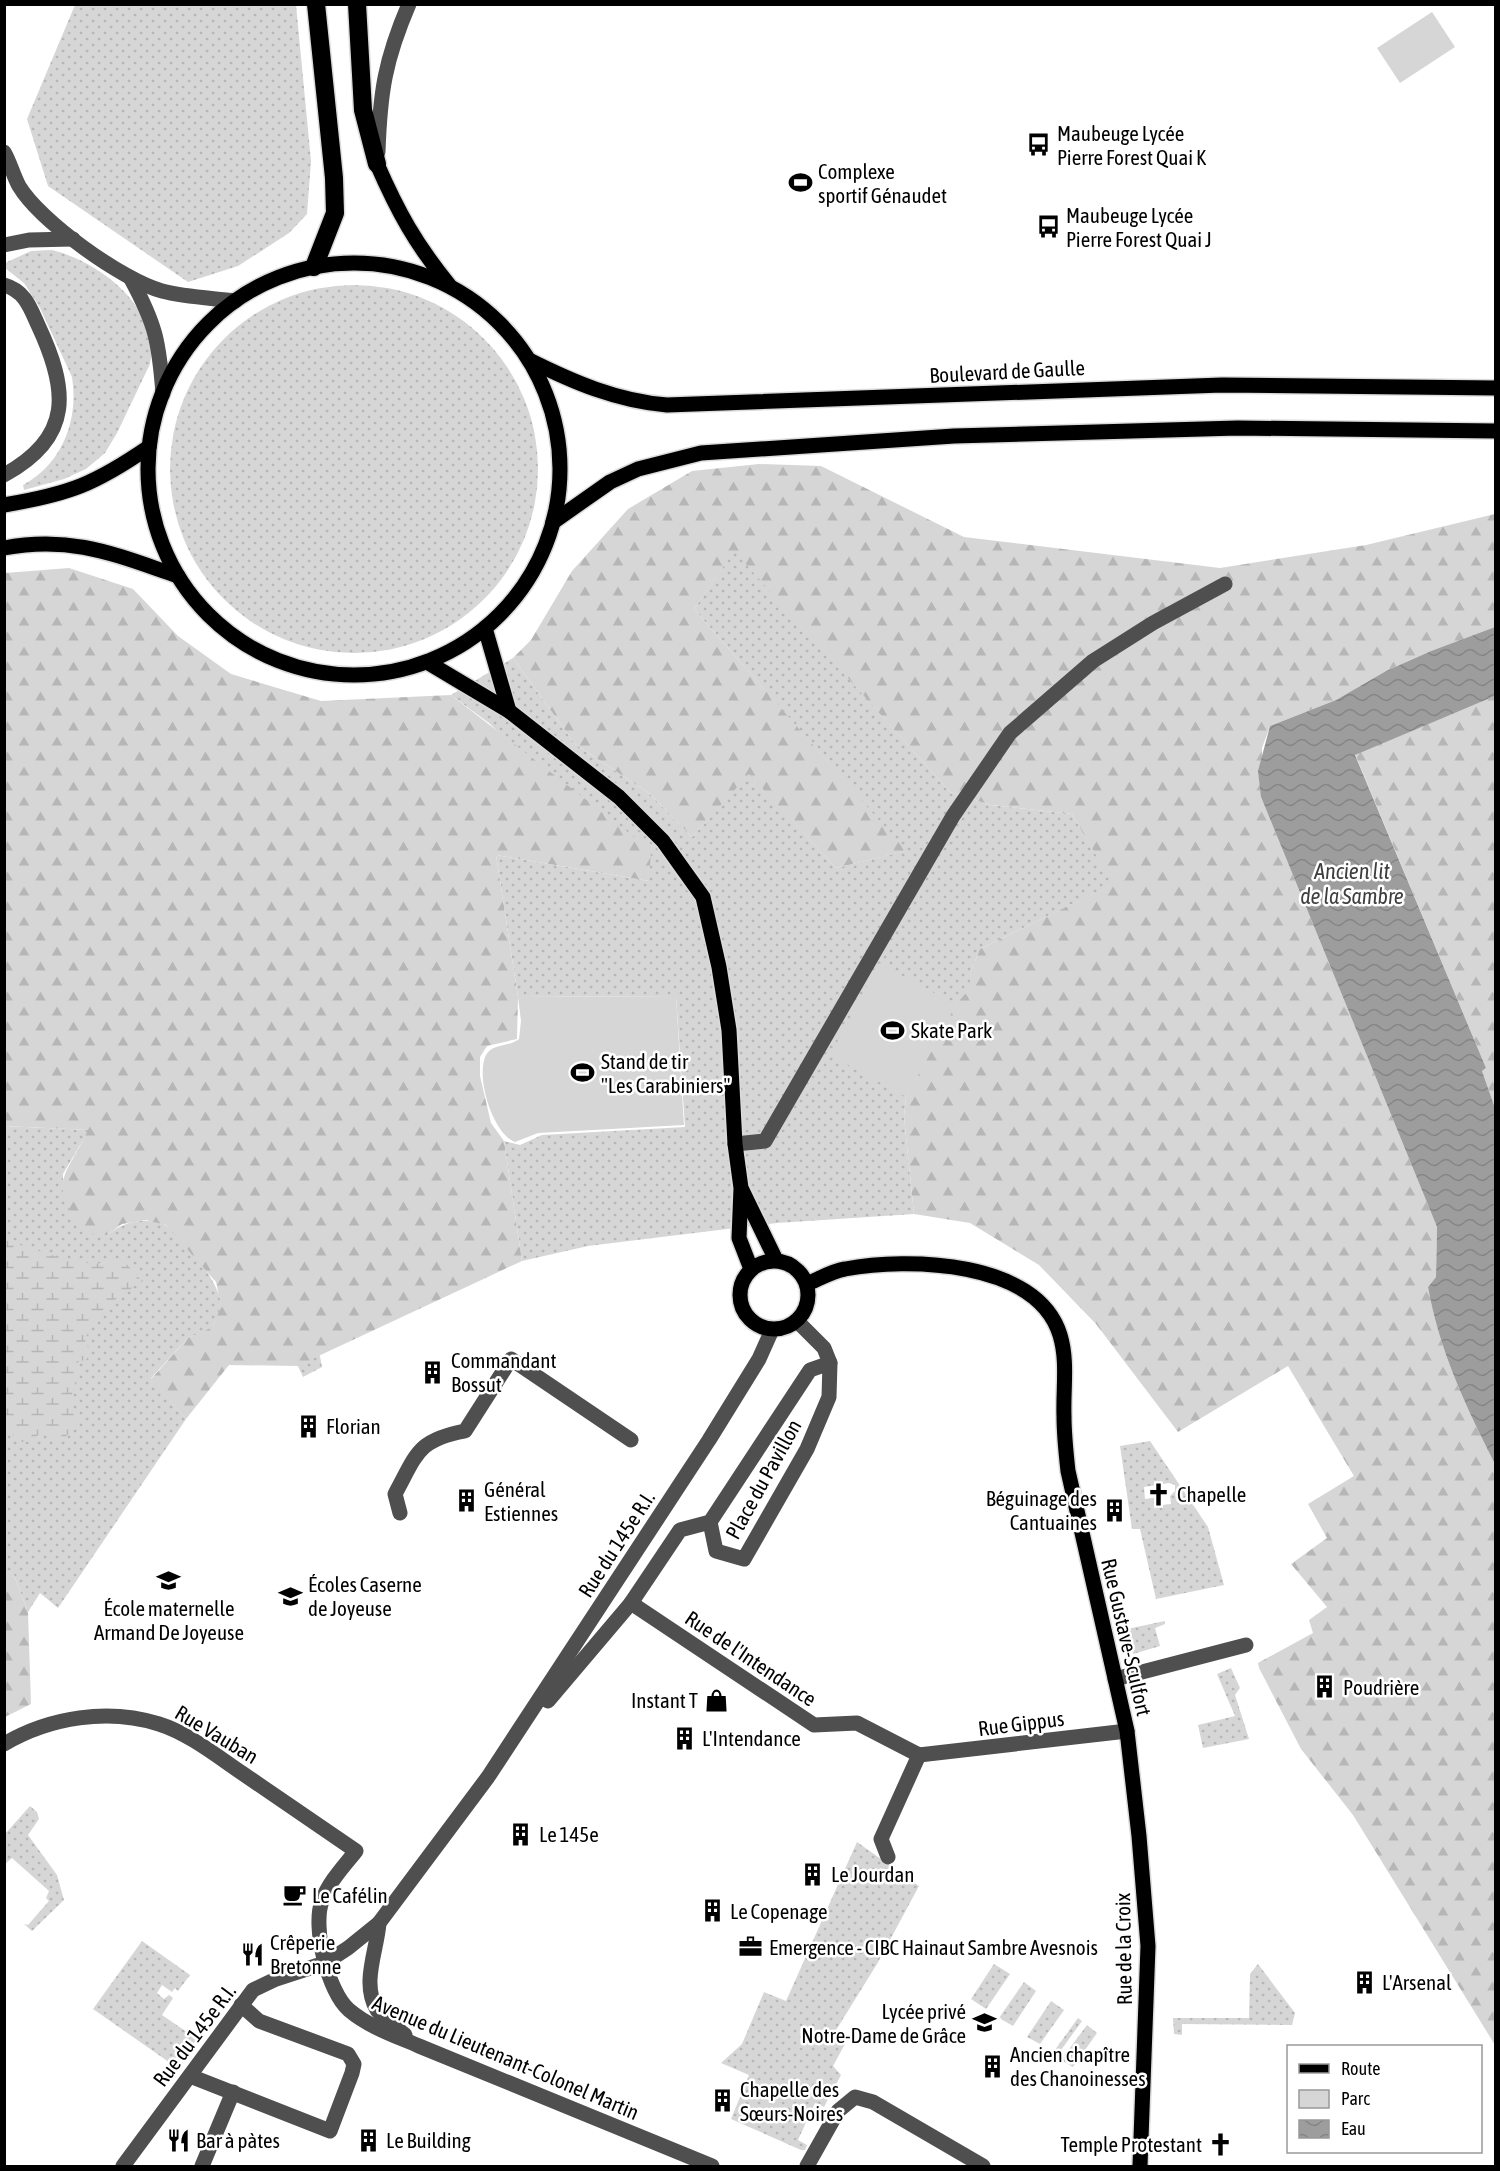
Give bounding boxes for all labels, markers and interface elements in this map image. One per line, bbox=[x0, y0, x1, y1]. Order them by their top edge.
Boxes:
place label: Maubeuge Lycée Pierre Forest Quai K bbox=[1057, 121, 1207, 169]
bus stop icon: Maubeuge Lycée Pierre Forest Quai K bbox=[1026, 132, 1052, 158]
place label: Complexe sportif Génaudet bbox=[818, 159, 947, 207]
sports icon: Complexe sportif Génaudet bbox=[787, 170, 813, 196]
place label: Maubeuge Lycée Pierre Forest Quai J bbox=[1066, 203, 1212, 251]
bus stop icon: Maubeuge Lycée Pierre Forest Quai J bbox=[1035, 214, 1061, 240]
street label: Boulevard de Gaulle bbox=[929, 355, 1085, 387]
water label: Ancien lit de la Sambre bbox=[1300, 858, 1404, 909]
sports icon: Skate Park bbox=[880, 1017, 906, 1043]
place label: Skate Park bbox=[911, 1018, 992, 1042]
place label: Stand de tir "Les Carabiniers" bbox=[601, 1049, 730, 1097]
sports icon: Stand de tir "Les Carabiniers" bbox=[570, 1060, 596, 1086]
place label: Commandant Bossut bbox=[451, 1348, 556, 1396]
building icon: Commandant Bossut bbox=[420, 1359, 446, 1385]
building icon: Florian bbox=[295, 1413, 321, 1439]
place label: Florian bbox=[326, 1414, 381, 1438]
street label: Place du Pavillon bbox=[720, 1415, 806, 1543]
place label: Général Estiennes bbox=[484, 1477, 558, 1525]
church icon: Chapelle bbox=[1146, 1481, 1172, 1507]
place label: Chapelle bbox=[1177, 1482, 1246, 1506]
place label: Béguinage des Cantuaines bbox=[986, 1486, 1097, 1534]
street label: Rue du 145e R.I. bbox=[573, 1487, 659, 1601]
building icon: Général Estiennes bbox=[453, 1488, 479, 1514]
building icon: Béguinage des Cantuaines bbox=[1102, 1497, 1128, 1523]
street label: Rue Gustave-Sculfort bbox=[1097, 1556, 1157, 1718]
school or university icon: École maternelle Armand De Joyeuse bbox=[156, 1567, 182, 1593]
place label: Écoles Caserne de Joyeuse bbox=[308, 1572, 422, 1620]
school or university icon: Écoles Caserne de Joyeuse bbox=[277, 1583, 303, 1609]
place label: École maternelle Armand De Joyeuse bbox=[94, 1596, 244, 1644]
street label: Rue de l'Intendance bbox=[681, 1605, 821, 1711]
building icon: Poudrière bbox=[1312, 1674, 1338, 1700]
place label: Poudrière bbox=[1343, 1675, 1419, 1699]
shop icon: Instant T bbox=[703, 1687, 729, 1713]
place label: Instant T bbox=[631, 1688, 698, 1712]
street label: Rue Vauban bbox=[171, 1700, 263, 1768]
street label: Rue Gippus bbox=[977, 1706, 1065, 1740]
building icon: L'Intendance bbox=[671, 1725, 697, 1751]
place label: L'Intendance bbox=[702, 1726, 801, 1750]
building icon: Le 145e bbox=[508, 1821, 534, 1847]
place label: Le 145e bbox=[539, 1822, 599, 1846]
building icon: Le Jourdan bbox=[800, 1861, 826, 1887]
place label: Le Jourdan bbox=[831, 1862, 914, 1886]
cafe icon: Le Cafélin bbox=[281, 1882, 307, 1908]
place label: Le Cafélin bbox=[312, 1883, 388, 1907]
street label: Rue de la Croix bbox=[1110, 1892, 1136, 2005]
building icon: Le Copenage bbox=[699, 1898, 725, 1924]
place label: Le Copenage bbox=[730, 1899, 827, 1923]
place label: Crêperie Bretonne bbox=[270, 1930, 341, 1978]
office icon: Emergence - CIBC Hainaut Sambre Avesnois bbox=[738, 1934, 764, 1960]
place label: Emergence - CIBC Hainaut Sambre Avesnois bbox=[769, 1935, 1098, 1959]
restaurant icon: Crêperie Bretonne bbox=[239, 1941, 265, 1967]
building icon: L'Arsenal bbox=[1351, 1969, 1377, 1995]
place label: L'Arsenal bbox=[1382, 1970, 1452, 1994]
street label: Rue du 145e R.I. bbox=[148, 1979, 240, 2091]
street label: Avenue du Lieutenant-Colonel Martin bbox=[369, 1990, 643, 2124]
place label: Lycée privé Notre-Dame de Grâce bbox=[801, 1999, 966, 2047]
school or university icon: Lycée privé Notre-Dame de Grâce bbox=[971, 2010, 997, 2036]
place label: Ancien chapître des Chanoinesses bbox=[1010, 2042, 1146, 2090]
legend bbox=[1287, 2045, 1482, 2153]
building icon: Ancien chapître des Chanoinesses bbox=[979, 2053, 1005, 2079]
text: Route bbox=[1341, 2058, 1380, 2079]
place label: Chapelle des Sœurs-Noires bbox=[740, 2077, 843, 2125]
building icon: Chapelle des Sœurs-Noires bbox=[709, 2088, 735, 2114]
text: Parc bbox=[1341, 2088, 1370, 2109]
text: Eau bbox=[1341, 2118, 1366, 2139]
restaurant icon: Bar à pàtes bbox=[165, 2127, 191, 2153]
building icon: Le Building bbox=[355, 2127, 381, 2153]
place label: Bar à pàtes bbox=[196, 2128, 280, 2152]
place label: Le Building bbox=[386, 2128, 471, 2152]
church icon: Temple Protestant bbox=[1207, 2131, 1233, 2157]
place label: Temple Protestant bbox=[1060, 2132, 1202, 2156]

